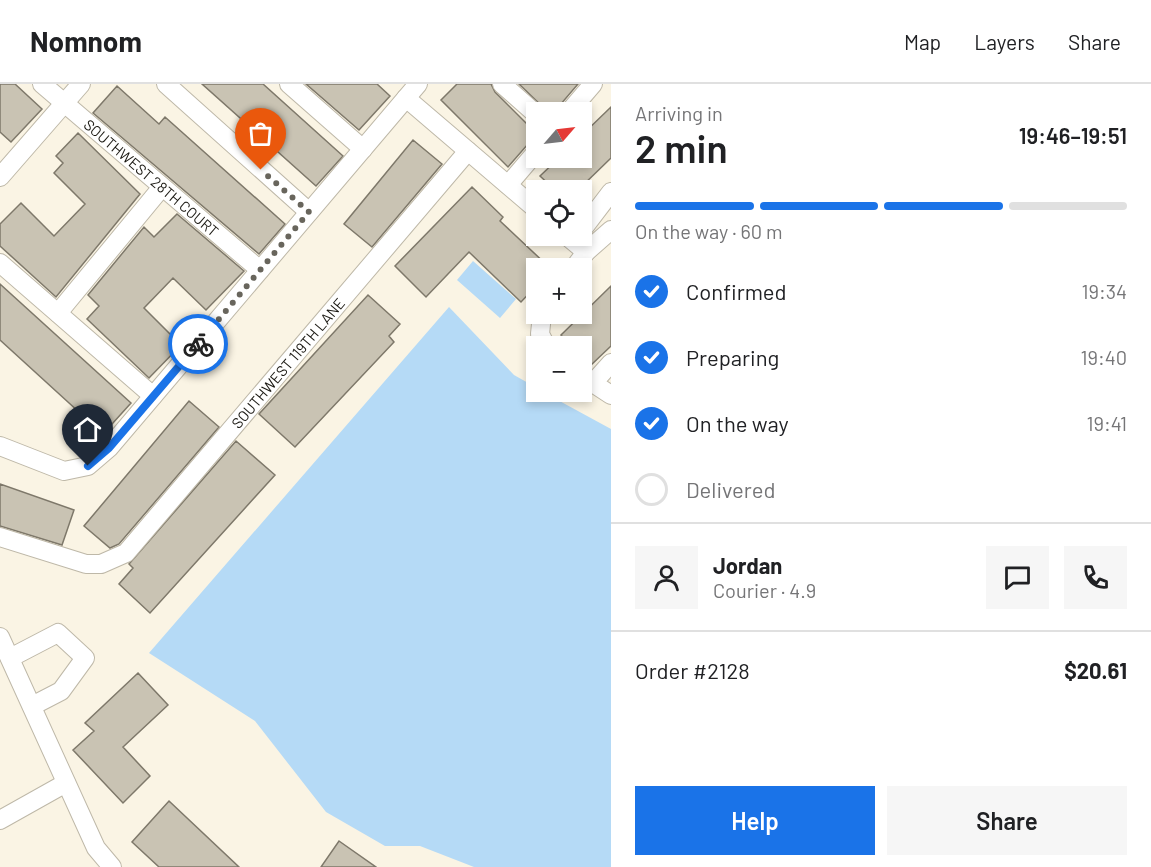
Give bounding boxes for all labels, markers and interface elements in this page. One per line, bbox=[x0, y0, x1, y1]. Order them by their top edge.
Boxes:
text: Nomnom bbox=[30, 24, 142, 58]
text: Map bbox=[904, 29, 941, 54]
text: Layers bbox=[974, 29, 1035, 54]
text: Share bbox=[1068, 29, 1121, 54]
text: Arriving in bbox=[635, 101, 723, 125]
north arrow bbox=[526, 102, 592, 168]
map controls bbox=[526, 102, 592, 402]
pin bbox=[235, 108, 286, 170]
street label: SOUTHWEST 28TH COURT bbox=[81, 115, 223, 240]
icon: bag bbox=[244, 117, 277, 150]
text: 19:46–19:51 bbox=[1019, 122, 1127, 148]
text: 2 min bbox=[635, 124, 728, 171]
button: locate bbox=[526, 180, 592, 246]
text: On the way · 60 m bbox=[635, 219, 783, 243]
button: + bbox=[526, 258, 592, 324]
icon: check bbox=[635, 275, 668, 308]
text: Confirmed bbox=[686, 278, 786, 304]
text: 19:34 bbox=[1081, 279, 1127, 303]
street label: SOUTHWEST 119TH LANE bbox=[227, 294, 348, 432]
courier bbox=[168, 314, 228, 374]
icon: bike bbox=[182, 328, 215, 361]
button: − bbox=[526, 336, 592, 402]
icon: check bbox=[635, 341, 668, 374]
text: Preparing bbox=[686, 344, 779, 370]
text: 19:40 bbox=[1080, 345, 1127, 369]
pin bbox=[62, 404, 113, 466]
icon: check bbox=[635, 407, 668, 440]
text: On the way bbox=[686, 410, 789, 436]
text: 19:41 bbox=[1087, 411, 1127, 435]
icon: home bbox=[71, 413, 104, 446]
text: Delivered bbox=[686, 476, 775, 502]
button: person bbox=[635, 546, 698, 609]
button: chat bbox=[986, 546, 1049, 609]
button: phone bbox=[1064, 546, 1127, 609]
text: Jordan bbox=[713, 552, 782, 578]
text: Courier · 4.9 bbox=[713, 578, 816, 602]
text: Order #2128 bbox=[635, 657, 750, 683]
text: $20.61 bbox=[1064, 657, 1127, 683]
button: Help bbox=[635, 786, 875, 855]
button: Share bbox=[887, 786, 1127, 855]

